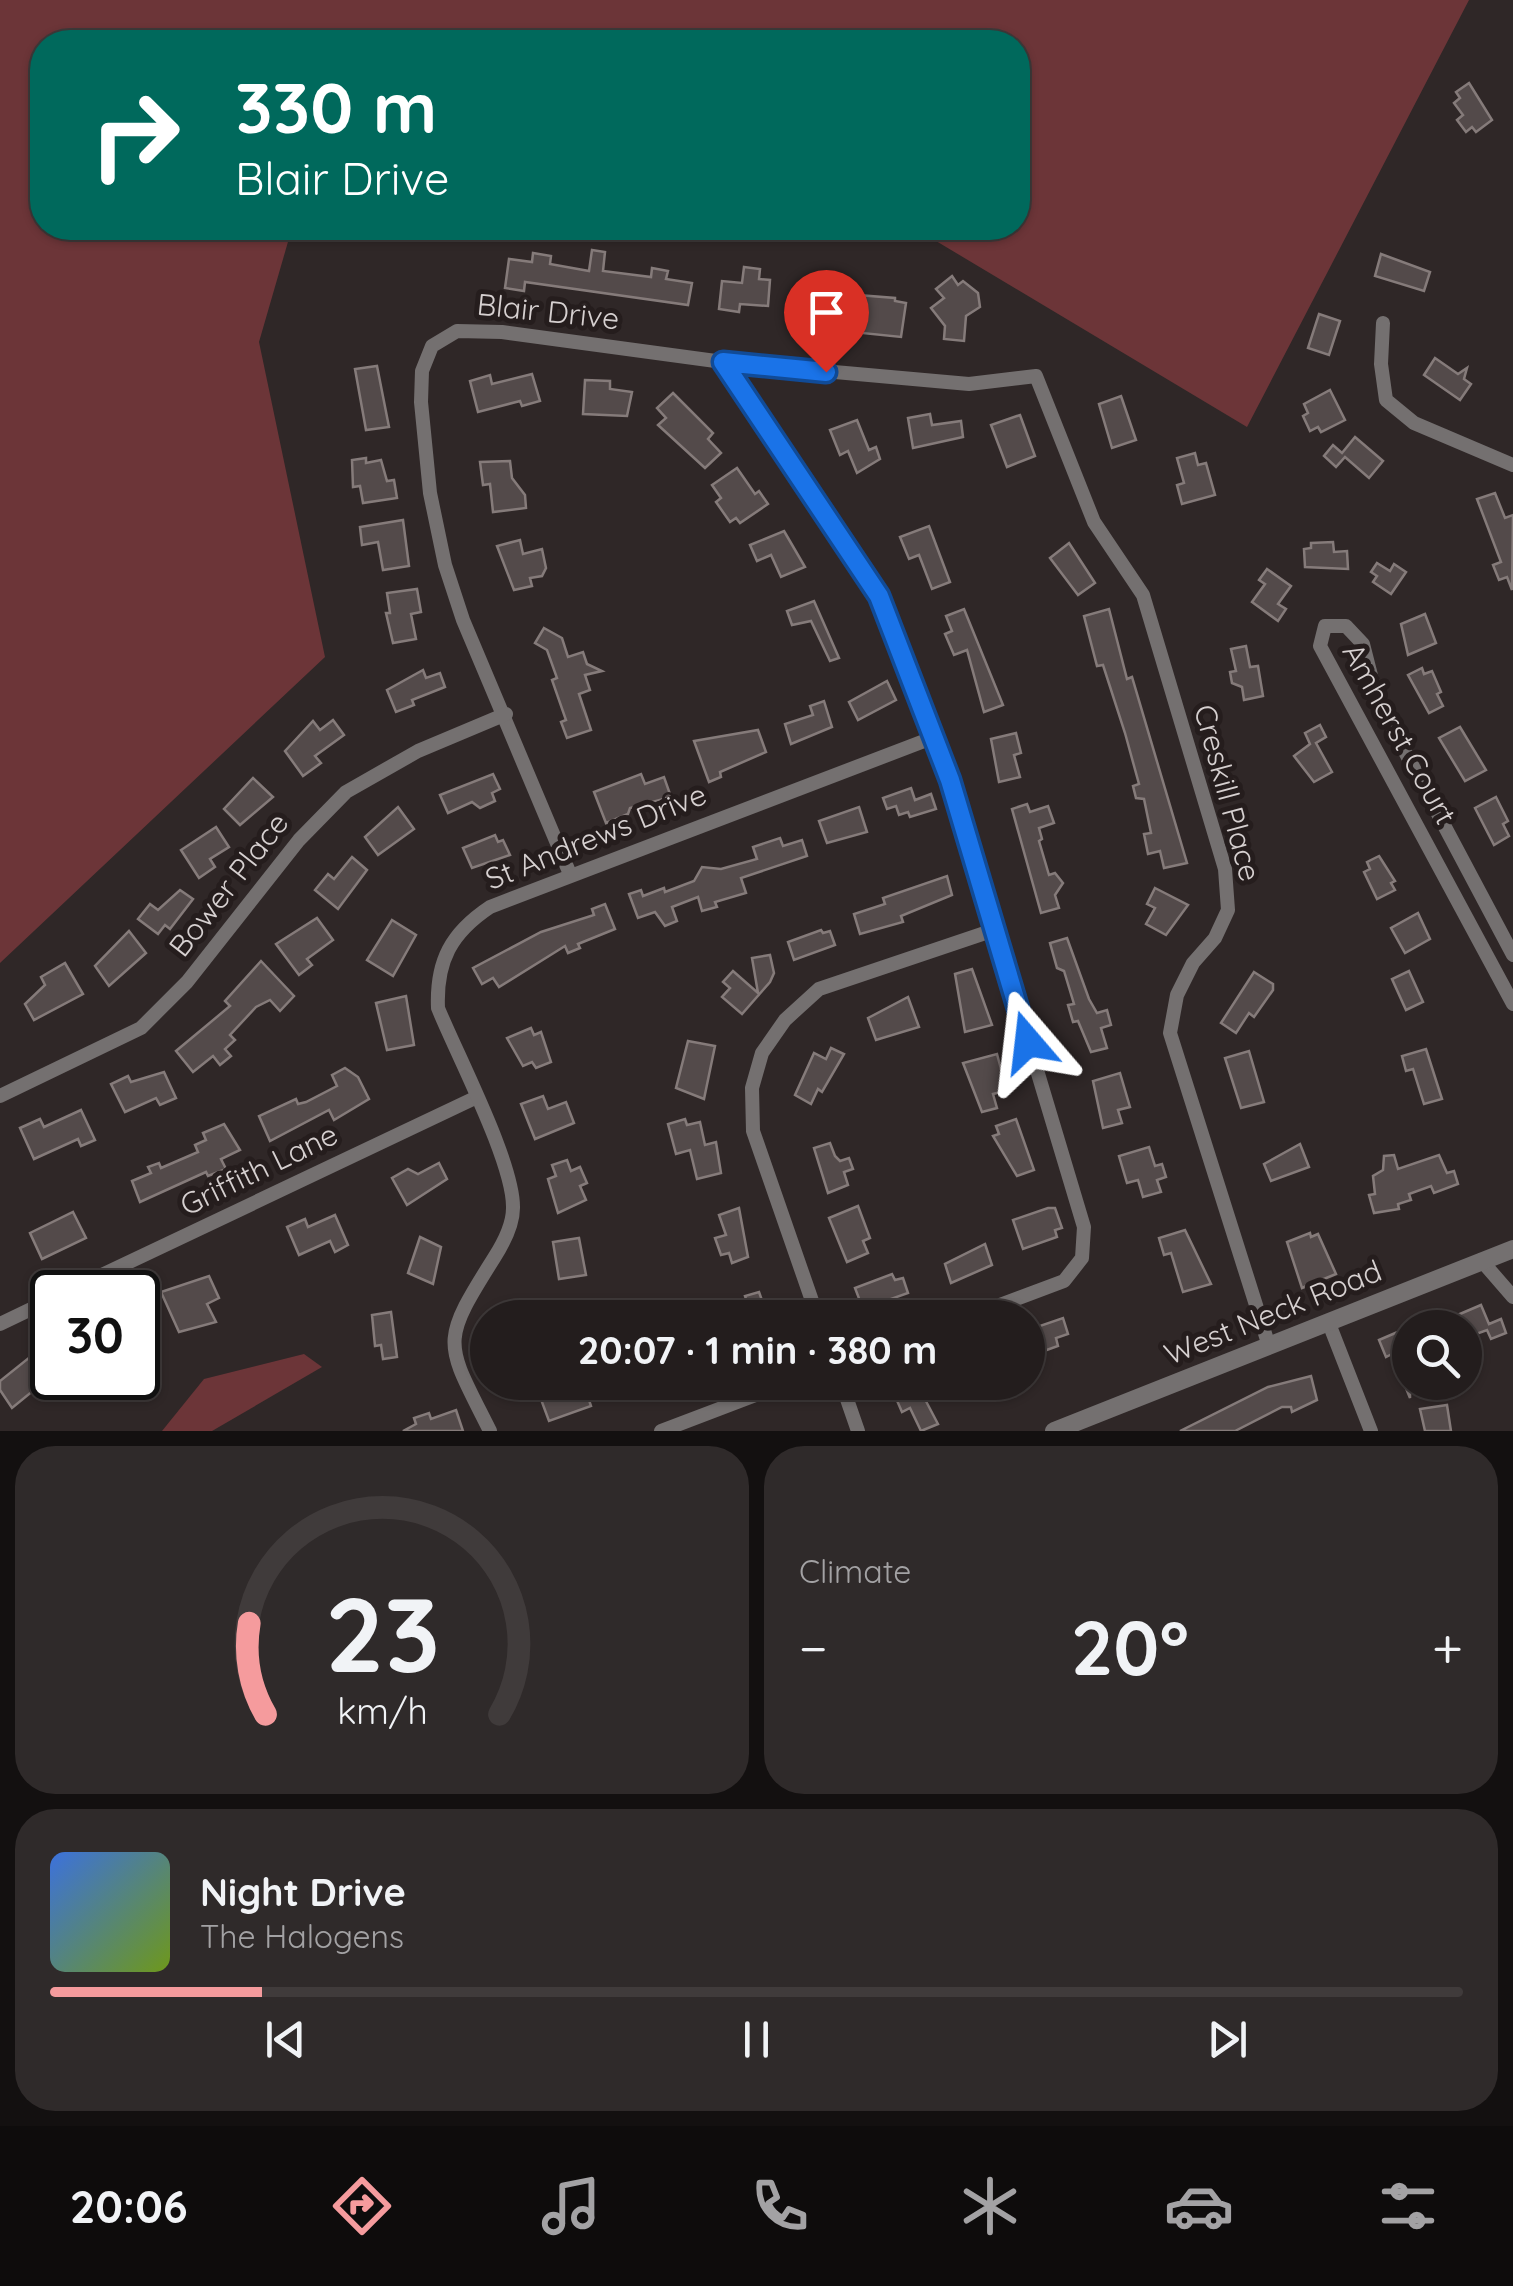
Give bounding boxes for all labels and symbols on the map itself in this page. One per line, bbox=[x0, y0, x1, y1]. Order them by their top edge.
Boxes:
pin bbox=[784, 270, 869, 373]
street label: Blair Drive bbox=[475, 285, 621, 337]
street label: Amherst Court bbox=[1334, 636, 1465, 831]
street label: Creskill Place bbox=[1186, 700, 1270, 885]
street label: St Andrews Drive bbox=[480, 774, 712, 898]
street label: Bower Place bbox=[160, 805, 296, 964]
position arrow bbox=[976, 990, 1080, 1094]
street label: Griffith Lane bbox=[174, 1115, 344, 1224]
street label: West Neck Road bbox=[1158, 1251, 1387, 1373]
speed limit sign: 30 bbox=[30, 1270, 160, 1400]

